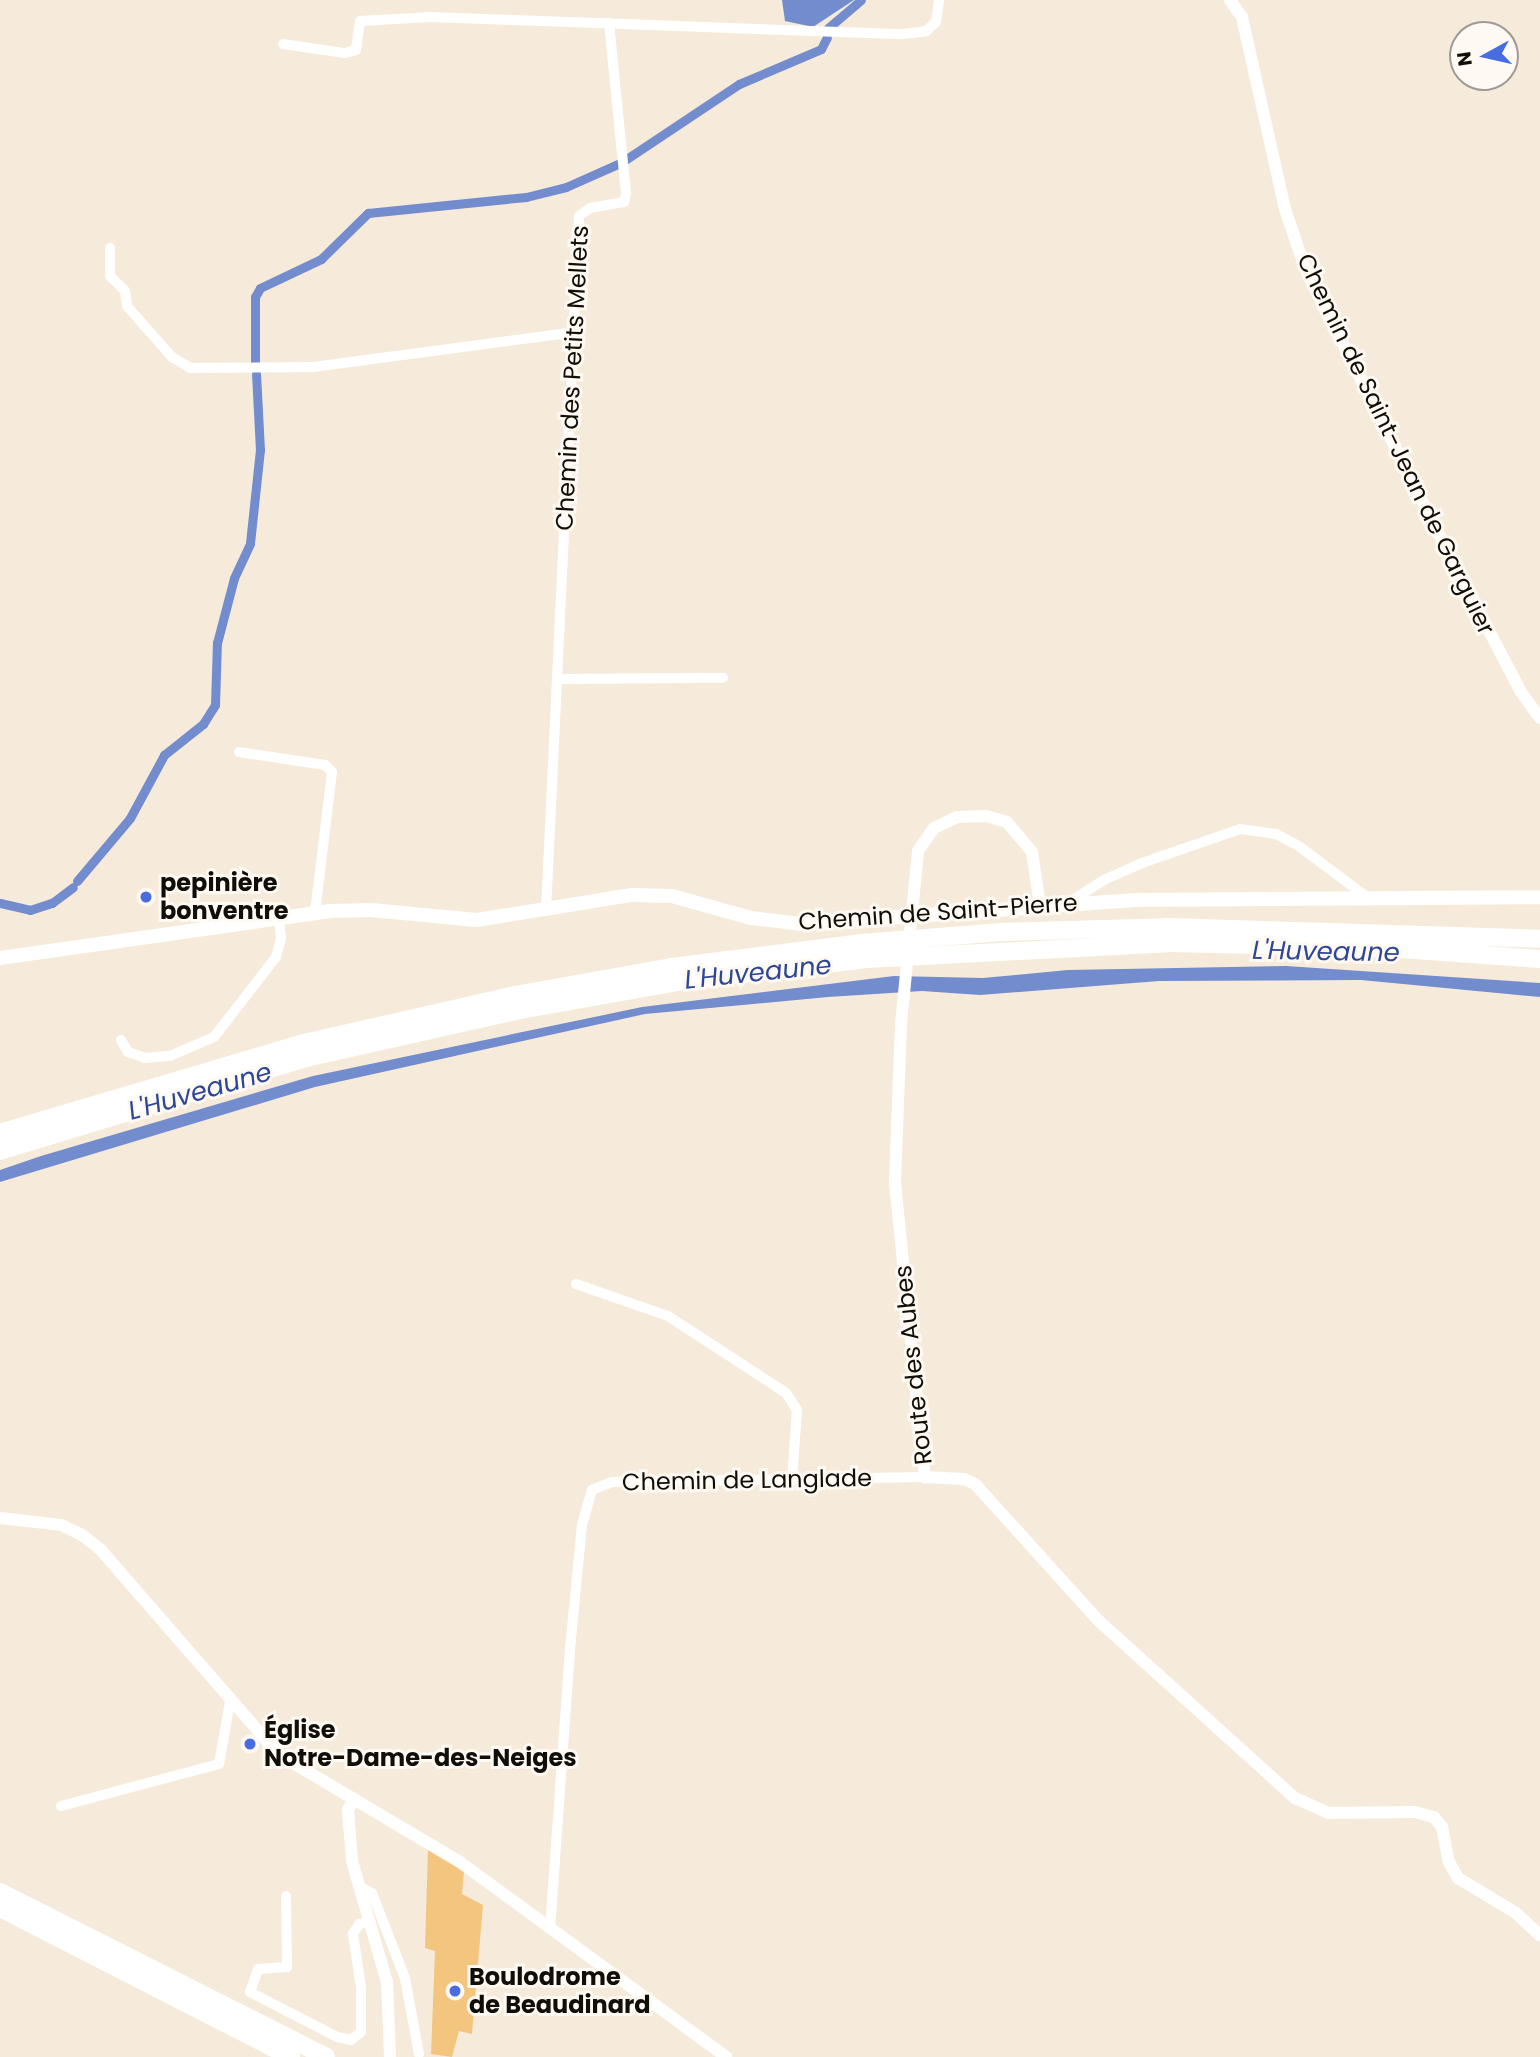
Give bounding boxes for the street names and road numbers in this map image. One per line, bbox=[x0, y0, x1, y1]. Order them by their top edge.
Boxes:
street label: Chemin des Petits Mellets bbox=[550, 225, 594, 531]
street label: Chemin de Saint-Jean de Garguier bbox=[1291, 249, 1501, 639]
street label: Chemin de Saint-Pierre bbox=[798, 888, 1078, 936]
street label: Route des Aubes bbox=[888, 1264, 938, 1466]
street label: Chemin de Langlade bbox=[622, 1463, 872, 1497]

